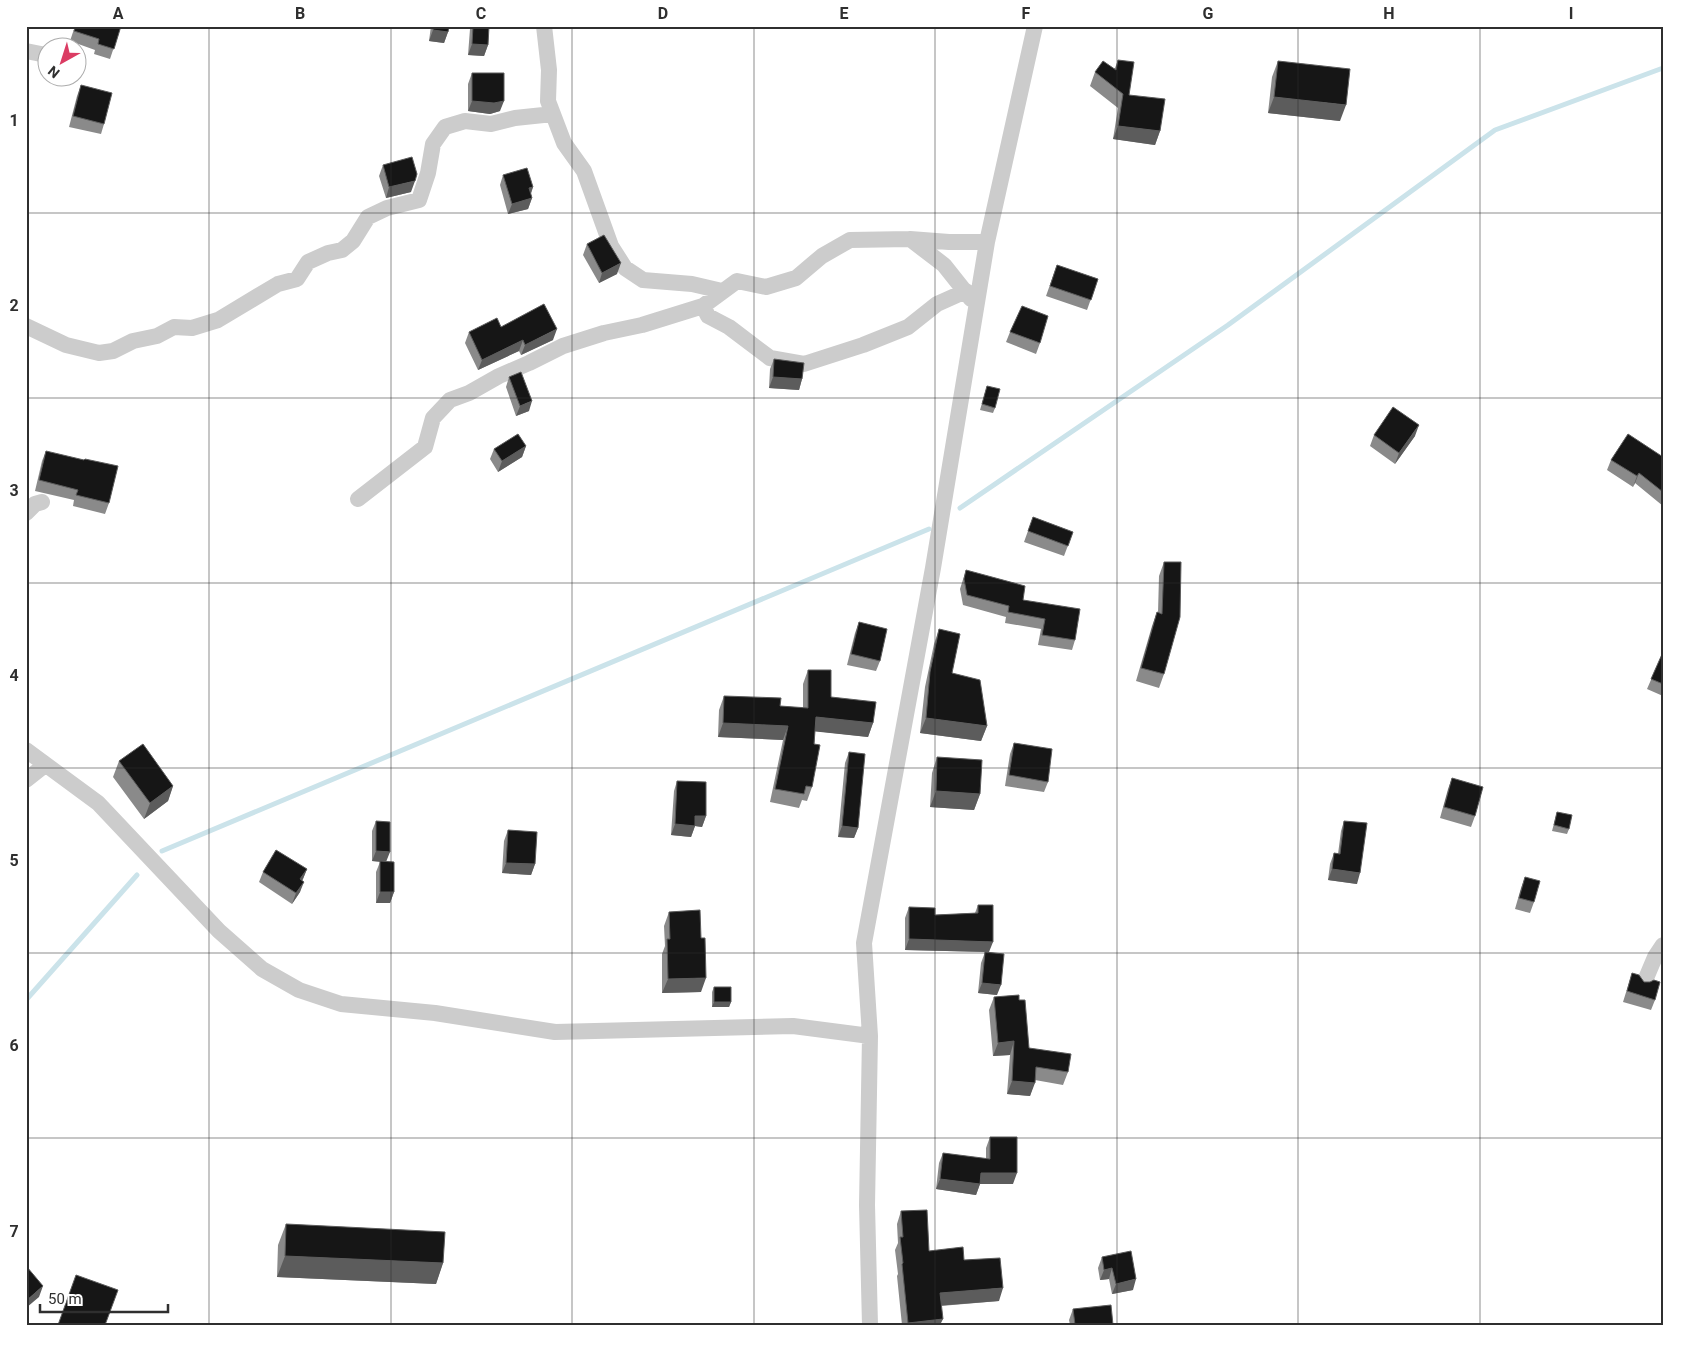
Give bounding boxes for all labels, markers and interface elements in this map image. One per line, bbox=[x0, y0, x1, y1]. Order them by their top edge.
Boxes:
text: A bbox=[113, 4, 124, 23]
text: B bbox=[295, 4, 305, 23]
text: C bbox=[476, 4, 486, 23]
text: D bbox=[658, 4, 668, 23]
text: E bbox=[840, 4, 849, 23]
text: F bbox=[1022, 4, 1031, 23]
text: G bbox=[1203, 4, 1214, 23]
text: H bbox=[1383, 4, 1395, 23]
text: I bbox=[1569, 4, 1573, 23]
north arrow bbox=[38, 38, 88, 88]
text: N bbox=[45, 63, 63, 81]
text: 1 bbox=[9, 111, 19, 130]
text: 2 bbox=[9, 296, 19, 315]
text: 3 bbox=[9, 481, 19, 500]
text: 4 bbox=[9, 666, 19, 685]
text: 5 bbox=[9, 851, 19, 870]
text: 6 bbox=[9, 1036, 19, 1055]
text: 7 bbox=[9, 1222, 19, 1241]
scale bar bbox=[40, 1281, 168, 1313]
text: 50 m bbox=[48, 1290, 82, 1308]

